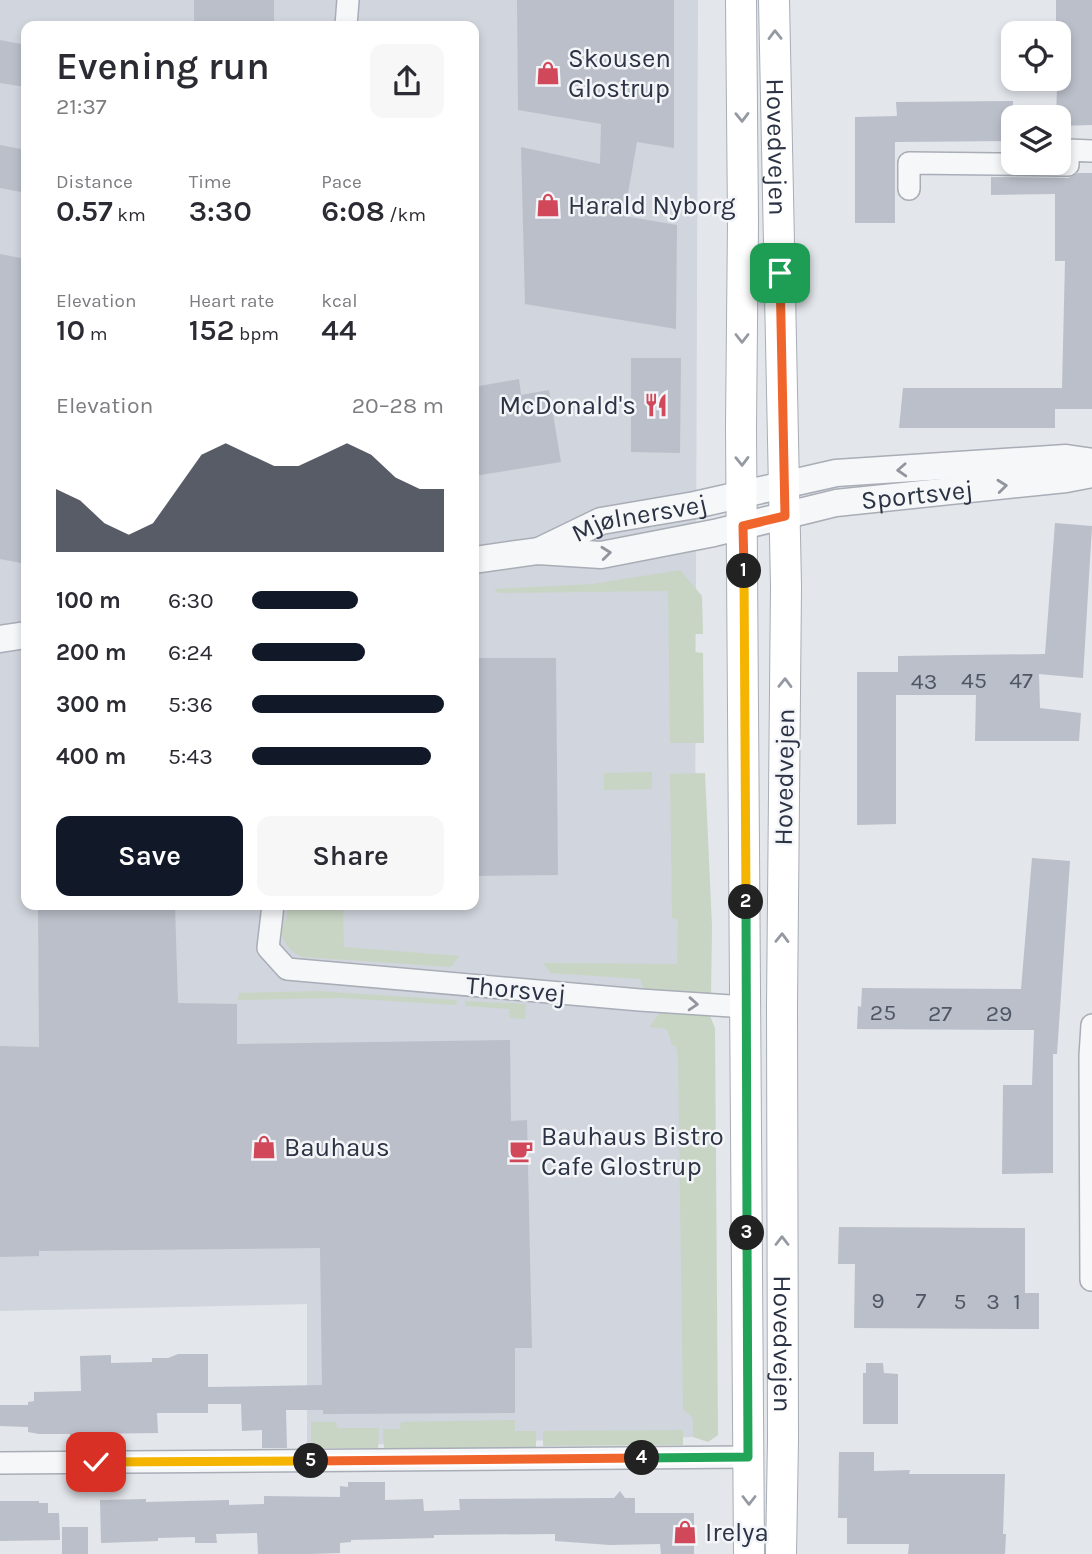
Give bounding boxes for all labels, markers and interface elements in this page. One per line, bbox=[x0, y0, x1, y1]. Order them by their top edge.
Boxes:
map controls bbox=[1001, 21, 1071, 175]
button: locate bbox=[1001, 21, 1071, 91]
one-way arrow bbox=[767, 30, 783, 40]
place label: Skousen Glostrup bbox=[568, 43, 671, 104]
text: Evening run bbox=[56, 44, 270, 89]
button: share bbox=[370, 44, 444, 118]
shop icon: Skousen Glostrup bbox=[534, 59, 562, 87]
street label: Hovedvejen bbox=[760, 78, 793, 216]
text: 21:37 bbox=[56, 93, 107, 120]
button: layers bbox=[1001, 105, 1071, 175]
one-way arrow bbox=[734, 112, 750, 123]
text: Distance bbox=[56, 171, 133, 193]
text: Time bbox=[189, 171, 231, 193]
text: Pace bbox=[321, 171, 362, 193]
place label: Harald Nyborg bbox=[568, 190, 736, 221]
shop icon: Harald Nyborg bbox=[534, 191, 562, 219]
text: 0.57 bbox=[56, 193, 113, 229]
text: 3:30 bbox=[189, 193, 252, 229]
text: 6:08 bbox=[321, 193, 385, 229]
text: km bbox=[113, 204, 146, 226]
text: /km bbox=[385, 204, 426, 226]
pin bbox=[750, 243, 810, 303]
icon: arrive bbox=[761, 254, 799, 292]
text: Elevation bbox=[56, 290, 136, 312]
text: Heart rate bbox=[189, 290, 274, 312]
text: kcal bbox=[321, 290, 358, 312]
text: 10 bbox=[56, 312, 85, 348]
text: 152 bbox=[189, 312, 234, 348]
text: 44 bbox=[321, 312, 356, 348]
text: m bbox=[85, 323, 107, 345]
text: bpm bbox=[234, 323, 279, 345]
one-way arrow bbox=[734, 333, 750, 344]
place label: McDonald's bbox=[499, 390, 636, 421]
restaurant icon: McDonald's bbox=[642, 391, 670, 419]
text: Elevation bbox=[56, 392, 153, 419]
text: 20–28 m bbox=[352, 392, 444, 419]
one-way arrow bbox=[735, 455, 750, 466]
one-way arrow bbox=[896, 463, 907, 478]
street label: Sportsvej bbox=[859, 474, 975, 516]
one-way arrow bbox=[997, 479, 1008, 494]
street label: Mjølnersvej bbox=[566, 488, 710, 549]
one-way arrow bbox=[600, 546, 612, 561]
pin: 1 bbox=[726, 554, 762, 588]
text: 1 bbox=[740, 559, 747, 581]
text: 100 m bbox=[56, 587, 121, 614]
text: 6:30 bbox=[168, 587, 214, 614]
text: 200 m bbox=[56, 639, 127, 666]
text: 6:24 bbox=[168, 639, 213, 666]
house number: 45 bbox=[961, 667, 987, 694]
house number: 47 bbox=[1009, 667, 1033, 694]
house number: 43 bbox=[911, 668, 937, 695]
one-way arrow bbox=[777, 677, 793, 688]
text: 300 m bbox=[56, 691, 127, 718]
text: 5:36 bbox=[168, 691, 213, 718]
street label: Hovedvejen bbox=[768, 708, 801, 846]
text: 400 m bbox=[56, 743, 126, 770]
text: 5:43 bbox=[168, 743, 213, 770]
button: Save bbox=[56, 816, 243, 896]
button: Share bbox=[257, 816, 444, 896]
pin: 2 bbox=[728, 884, 764, 920]
text: 2 bbox=[740, 890, 751, 912]
one-way arrow bbox=[774, 933, 790, 943]
street label: Thorsvej bbox=[465, 970, 567, 1009]
one-way arrow bbox=[688, 996, 699, 1011]
house number: 25 bbox=[870, 999, 896, 1026]
house number: 27 bbox=[928, 1000, 952, 1027]
house number: 29 bbox=[986, 1000, 1012, 1027]
place label: Bauhaus Bistro Cafe Glostrup bbox=[541, 1121, 724, 1182]
place label: Bauhaus bbox=[284, 1132, 390, 1163]
shop icon: Bauhaus bbox=[250, 1133, 278, 1161]
cafe icon: Bauhaus Bistro Cafe Glostrup bbox=[507, 1137, 535, 1165]
pin: 3 bbox=[730, 1216, 764, 1250]
text: 3 bbox=[741, 1221, 752, 1243]
one-way arrow bbox=[774, 1235, 790, 1246]
street label: Hovedvejen bbox=[767, 1275, 798, 1412]
house number: 9 bbox=[871, 1287, 885, 1314]
house number: 7 bbox=[916, 1287, 927, 1314]
house number: 5 bbox=[954, 1288, 966, 1315]
house number: 3 bbox=[986, 1288, 1000, 1315]
house number: 1 bbox=[1013, 1288, 1021, 1315]
pin bbox=[66, 1432, 126, 1492]
pin: 4 bbox=[624, 1440, 660, 1476]
icon: check bbox=[77, 1443, 115, 1481]
pin: 5 bbox=[294, 1444, 328, 1478]
text: 4 bbox=[636, 1446, 647, 1468]
text: 5 bbox=[305, 1449, 316, 1471]
one-way arrow bbox=[741, 1496, 757, 1506]
place label: Irelya bbox=[705, 1517, 769, 1548]
shop icon: Irelya bbox=[671, 1518, 699, 1546]

